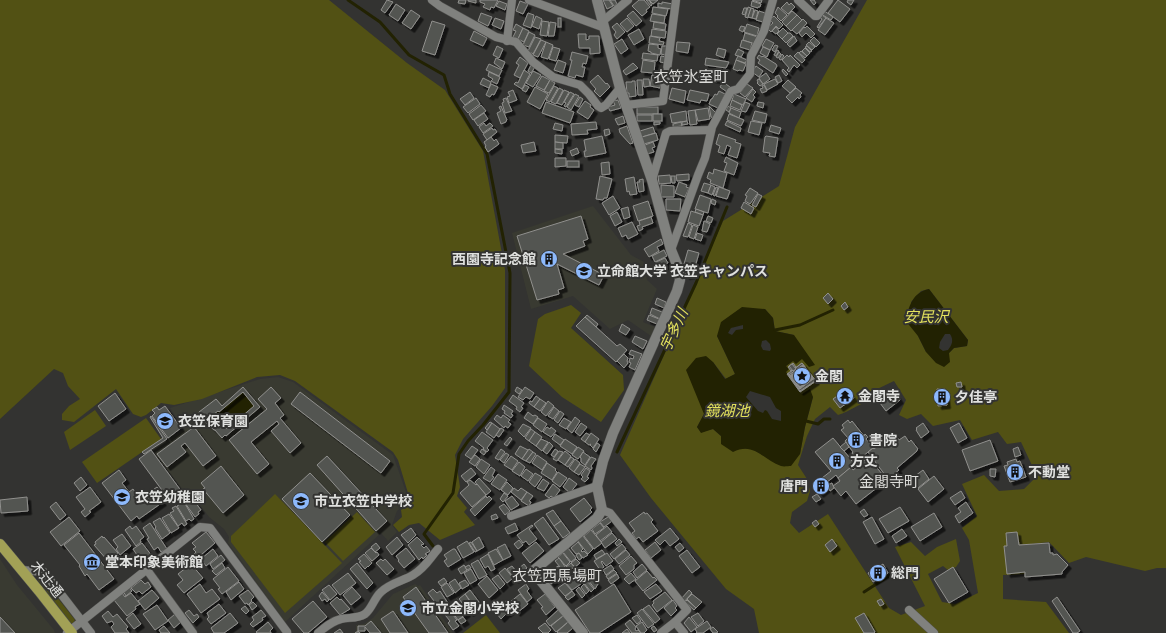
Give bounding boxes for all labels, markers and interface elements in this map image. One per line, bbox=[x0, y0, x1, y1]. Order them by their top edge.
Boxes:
district label: 衣笠氷室町 bbox=[653, 68, 729, 86]
building icon: 西園寺記念館 bbox=[539, 249, 559, 269]
place label: 西園寺記念館 bbox=[452, 251, 536, 268]
school or university icon: 立命館大学 衣笠キャンパス bbox=[574, 261, 594, 281]
place label: 立命館大学 衣笠キャンパス bbox=[597, 263, 768, 280]
water label: 宇多川 bbox=[656, 304, 693, 354]
water label: 安民沢 bbox=[903, 308, 950, 326]
place icon: 金閣 bbox=[792, 366, 812, 386]
place label: 金閣 bbox=[815, 368, 843, 385]
temple icon: 金閣寺 bbox=[835, 386, 855, 406]
building icon: 夕佳亭 bbox=[932, 387, 952, 407]
place label: 金閣寺 bbox=[858, 388, 900, 405]
place label: 夕佳亭 bbox=[955, 389, 997, 406]
water label: 鏡湖池 bbox=[704, 402, 751, 420]
school or university icon: 衣笠保育園 bbox=[155, 411, 175, 431]
place label: 衣笠保育園 bbox=[178, 413, 248, 430]
building icon: 書院 bbox=[846, 430, 866, 450]
place label: 書院 bbox=[869, 432, 897, 449]
building icon: 方丈 bbox=[827, 451, 847, 471]
place label: 方丈 bbox=[850, 453, 878, 470]
building icon: 不動堂 bbox=[1005, 462, 1025, 482]
place label: 不動堂 bbox=[1028, 464, 1070, 481]
district label: 金閣寺町 bbox=[859, 473, 919, 491]
building icon: 唐門 bbox=[811, 476, 831, 496]
place label: 唐門 bbox=[780, 478, 808, 495]
school or university icon: 衣笠幼稚園 bbox=[112, 487, 132, 507]
place label: 衣笠幼稚園 bbox=[135, 489, 205, 506]
school or university icon: 市立衣笠中学校 bbox=[291, 491, 311, 511]
place label: 市立衣笠中学校 bbox=[314, 493, 412, 510]
museum icon: 堂本印象美術館 bbox=[82, 552, 102, 572]
place label: 堂本印象美術館 bbox=[105, 554, 203, 571]
street label: 木辻通 bbox=[27, 558, 66, 601]
building icon: 総門 bbox=[868, 563, 888, 583]
place label: 総門 bbox=[891, 565, 919, 582]
district label: 衣笠西馬場町 bbox=[512, 567, 602, 585]
school or university icon: 市立金閣小学校 bbox=[398, 598, 418, 618]
place label: 市立金閣小学校 bbox=[421, 600, 519, 617]

